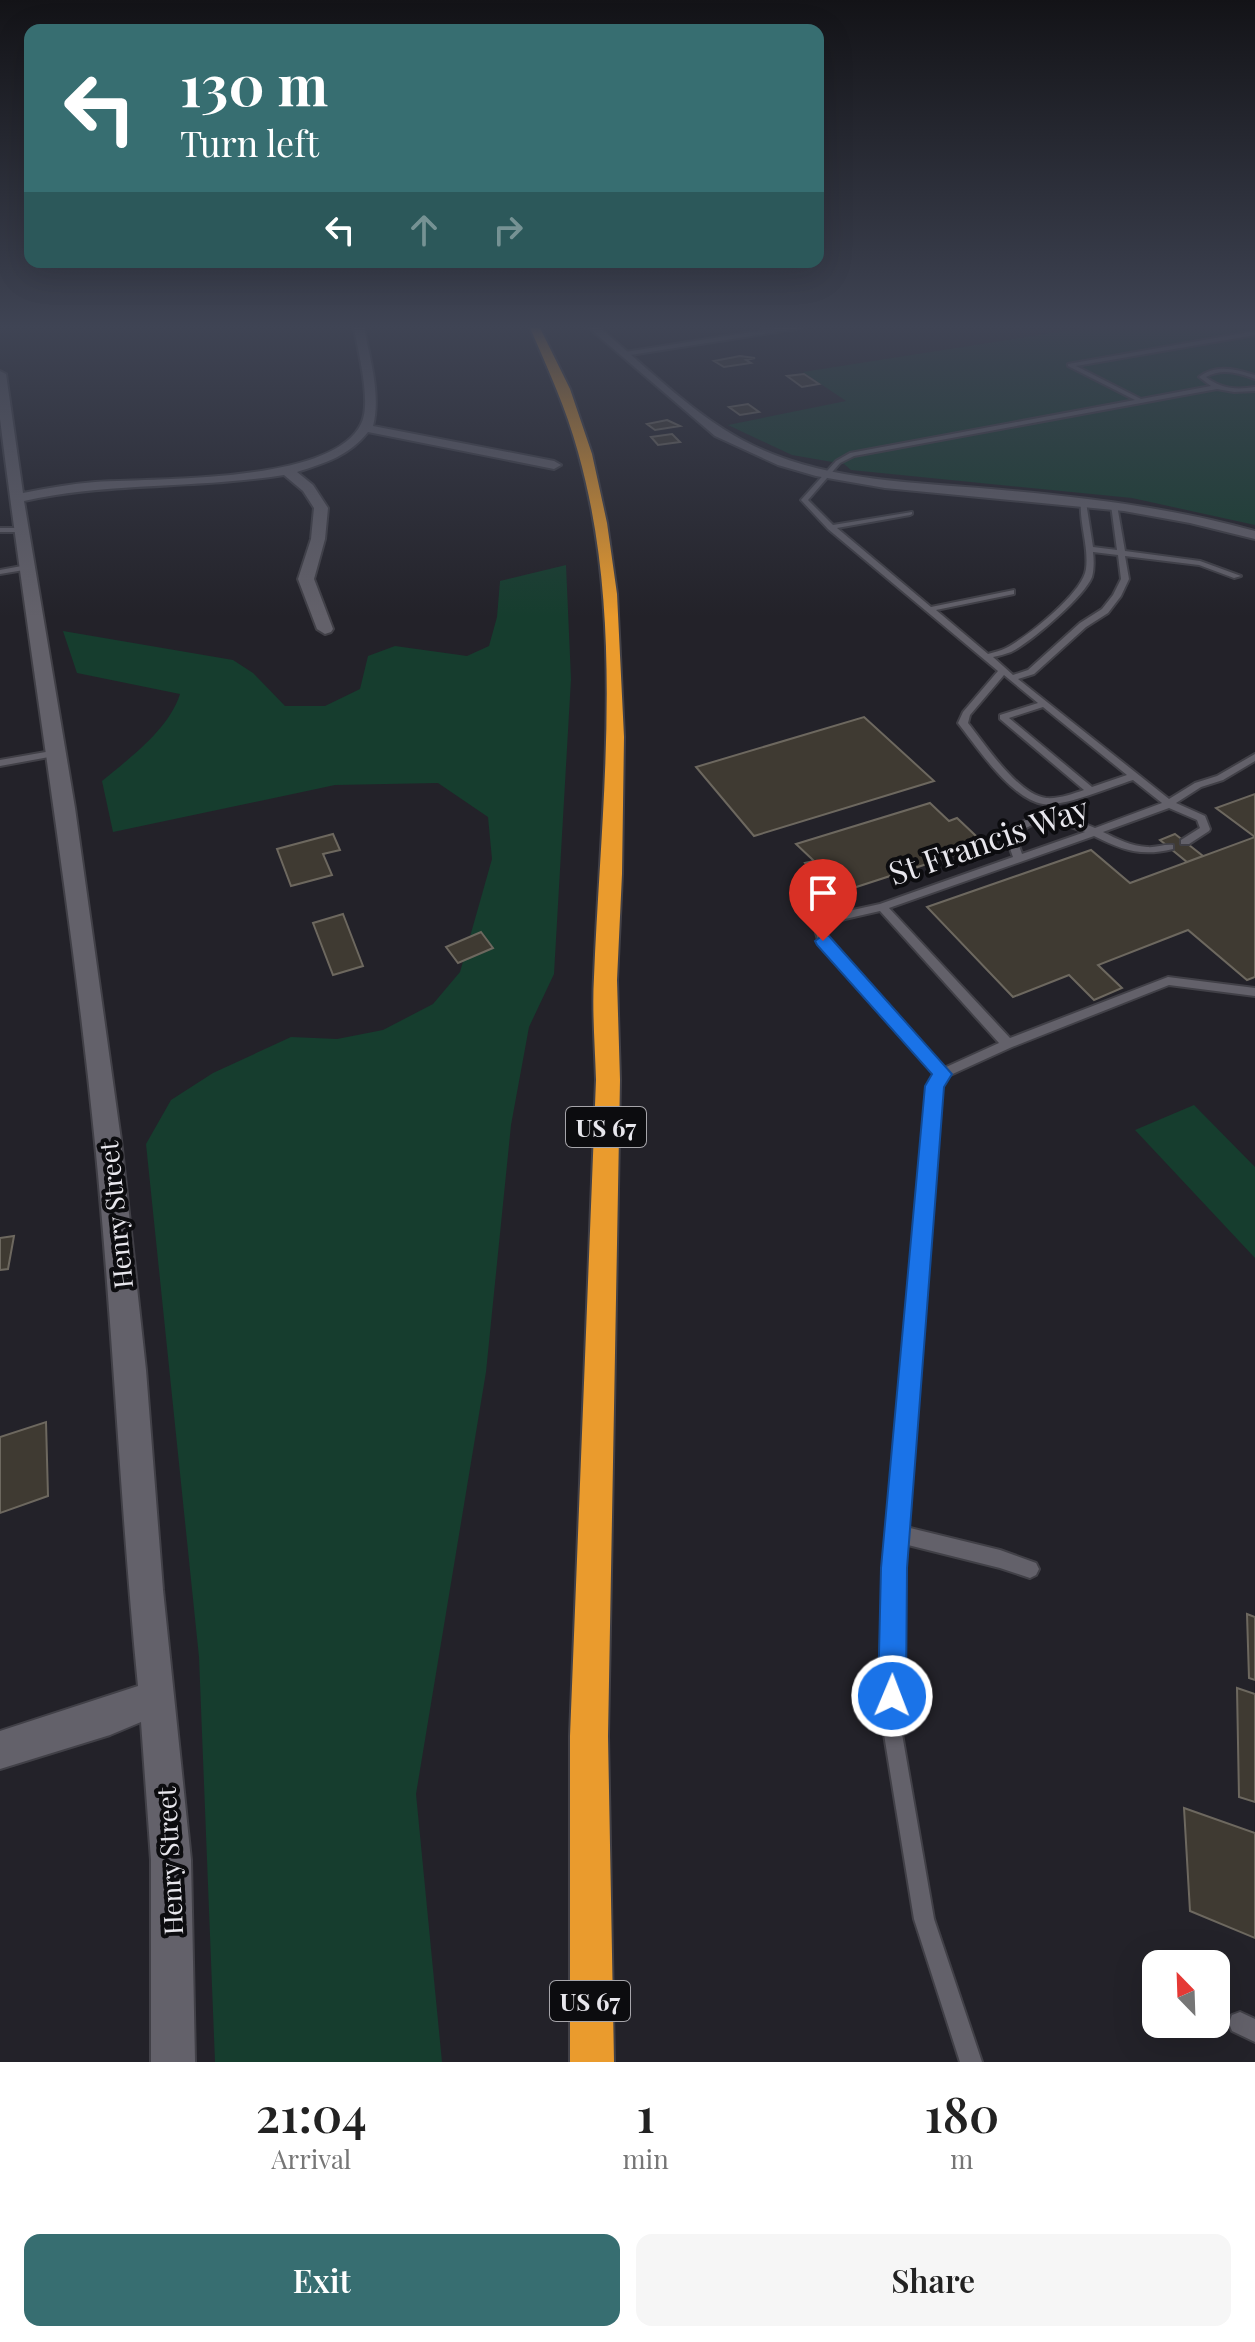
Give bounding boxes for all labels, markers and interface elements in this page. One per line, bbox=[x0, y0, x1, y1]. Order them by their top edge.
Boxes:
text: 130 m bbox=[180, 46, 328, 121]
icon: left bbox=[48, 56, 152, 160]
text: Turn left bbox=[180, 118, 319, 166]
icon: left bbox=[318, 208, 362, 252]
icon: ahead bbox=[402, 208, 446, 252]
icon: right bbox=[486, 208, 530, 252]
street label: St Francis Way bbox=[882, 785, 1094, 893]
pin bbox=[789, 859, 857, 941]
icon: arrive bbox=[801, 871, 845, 915]
road number: US 67 bbox=[566, 1107, 646, 1147]
street label: Henry Street bbox=[90, 1139, 140, 1291]
position arrow bbox=[850, 1654, 934, 1738]
street label: Henry Street bbox=[148, 1785, 190, 1936]
north arrow bbox=[1142, 1950, 1230, 2038]
map controls bbox=[1142, 1950, 1230, 2038]
road number: US 67 bbox=[550, 1981, 630, 2021]
text: 21:04 bbox=[256, 2081, 367, 2145]
text: 1 bbox=[636, 2081, 655, 2145]
text: 180 bbox=[924, 2081, 999, 2145]
text: Arrival bbox=[271, 2141, 351, 2176]
text: min bbox=[622, 2141, 669, 2176]
text: m bbox=[950, 2141, 973, 2176]
button: Exit bbox=[24, 2234, 620, 2326]
button: Share bbox=[636, 2234, 1231, 2326]

